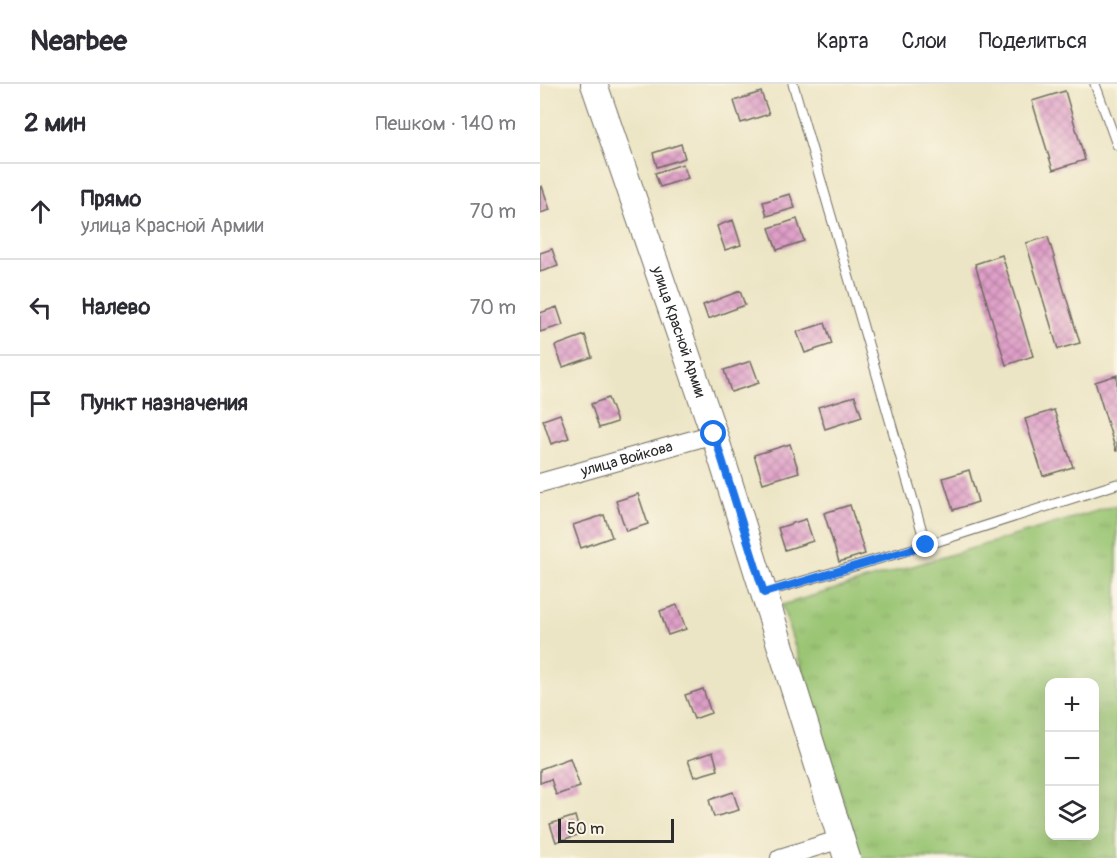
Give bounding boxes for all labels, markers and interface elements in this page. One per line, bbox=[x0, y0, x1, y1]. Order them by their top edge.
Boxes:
text: Nearbee bbox=[30, 24, 127, 59]
text: Карта bbox=[816, 28, 868, 55]
text: Слои bbox=[901, 28, 946, 55]
text: Поделиться bbox=[979, 28, 1087, 55]
text: 2 мин bbox=[24, 107, 86, 139]
text: Пешком · 140 m bbox=[375, 111, 516, 136]
text: Прямо bbox=[81, 185, 141, 213]
icon: ahead bbox=[24, 195, 57, 228]
text: 70 m bbox=[470, 199, 516, 224]
text: улица Красной Армии bbox=[81, 213, 264, 238]
street label: улица Красной Армии bbox=[647, 263, 710, 400]
icon: left bbox=[24, 291, 57, 324]
text: Налево bbox=[81, 293, 150, 321]
text: 70 m bbox=[470, 295, 516, 320]
icon: arrive bbox=[24, 387, 57, 420]
text: Пункт назначения bbox=[81, 389, 248, 417]
route start bbox=[700, 420, 726, 446]
street label: улица Войкова bbox=[578, 437, 675, 481]
route end bbox=[912, 531, 938, 557]
map controls bbox=[1045, 678, 1099, 840]
button: + bbox=[1045, 678, 1099, 732]
button: − bbox=[1045, 732, 1099, 786]
button: layers bbox=[1045, 786, 1099, 840]
scale bar bbox=[558, 816, 674, 844]
text: 50 m bbox=[567, 819, 604, 839]

